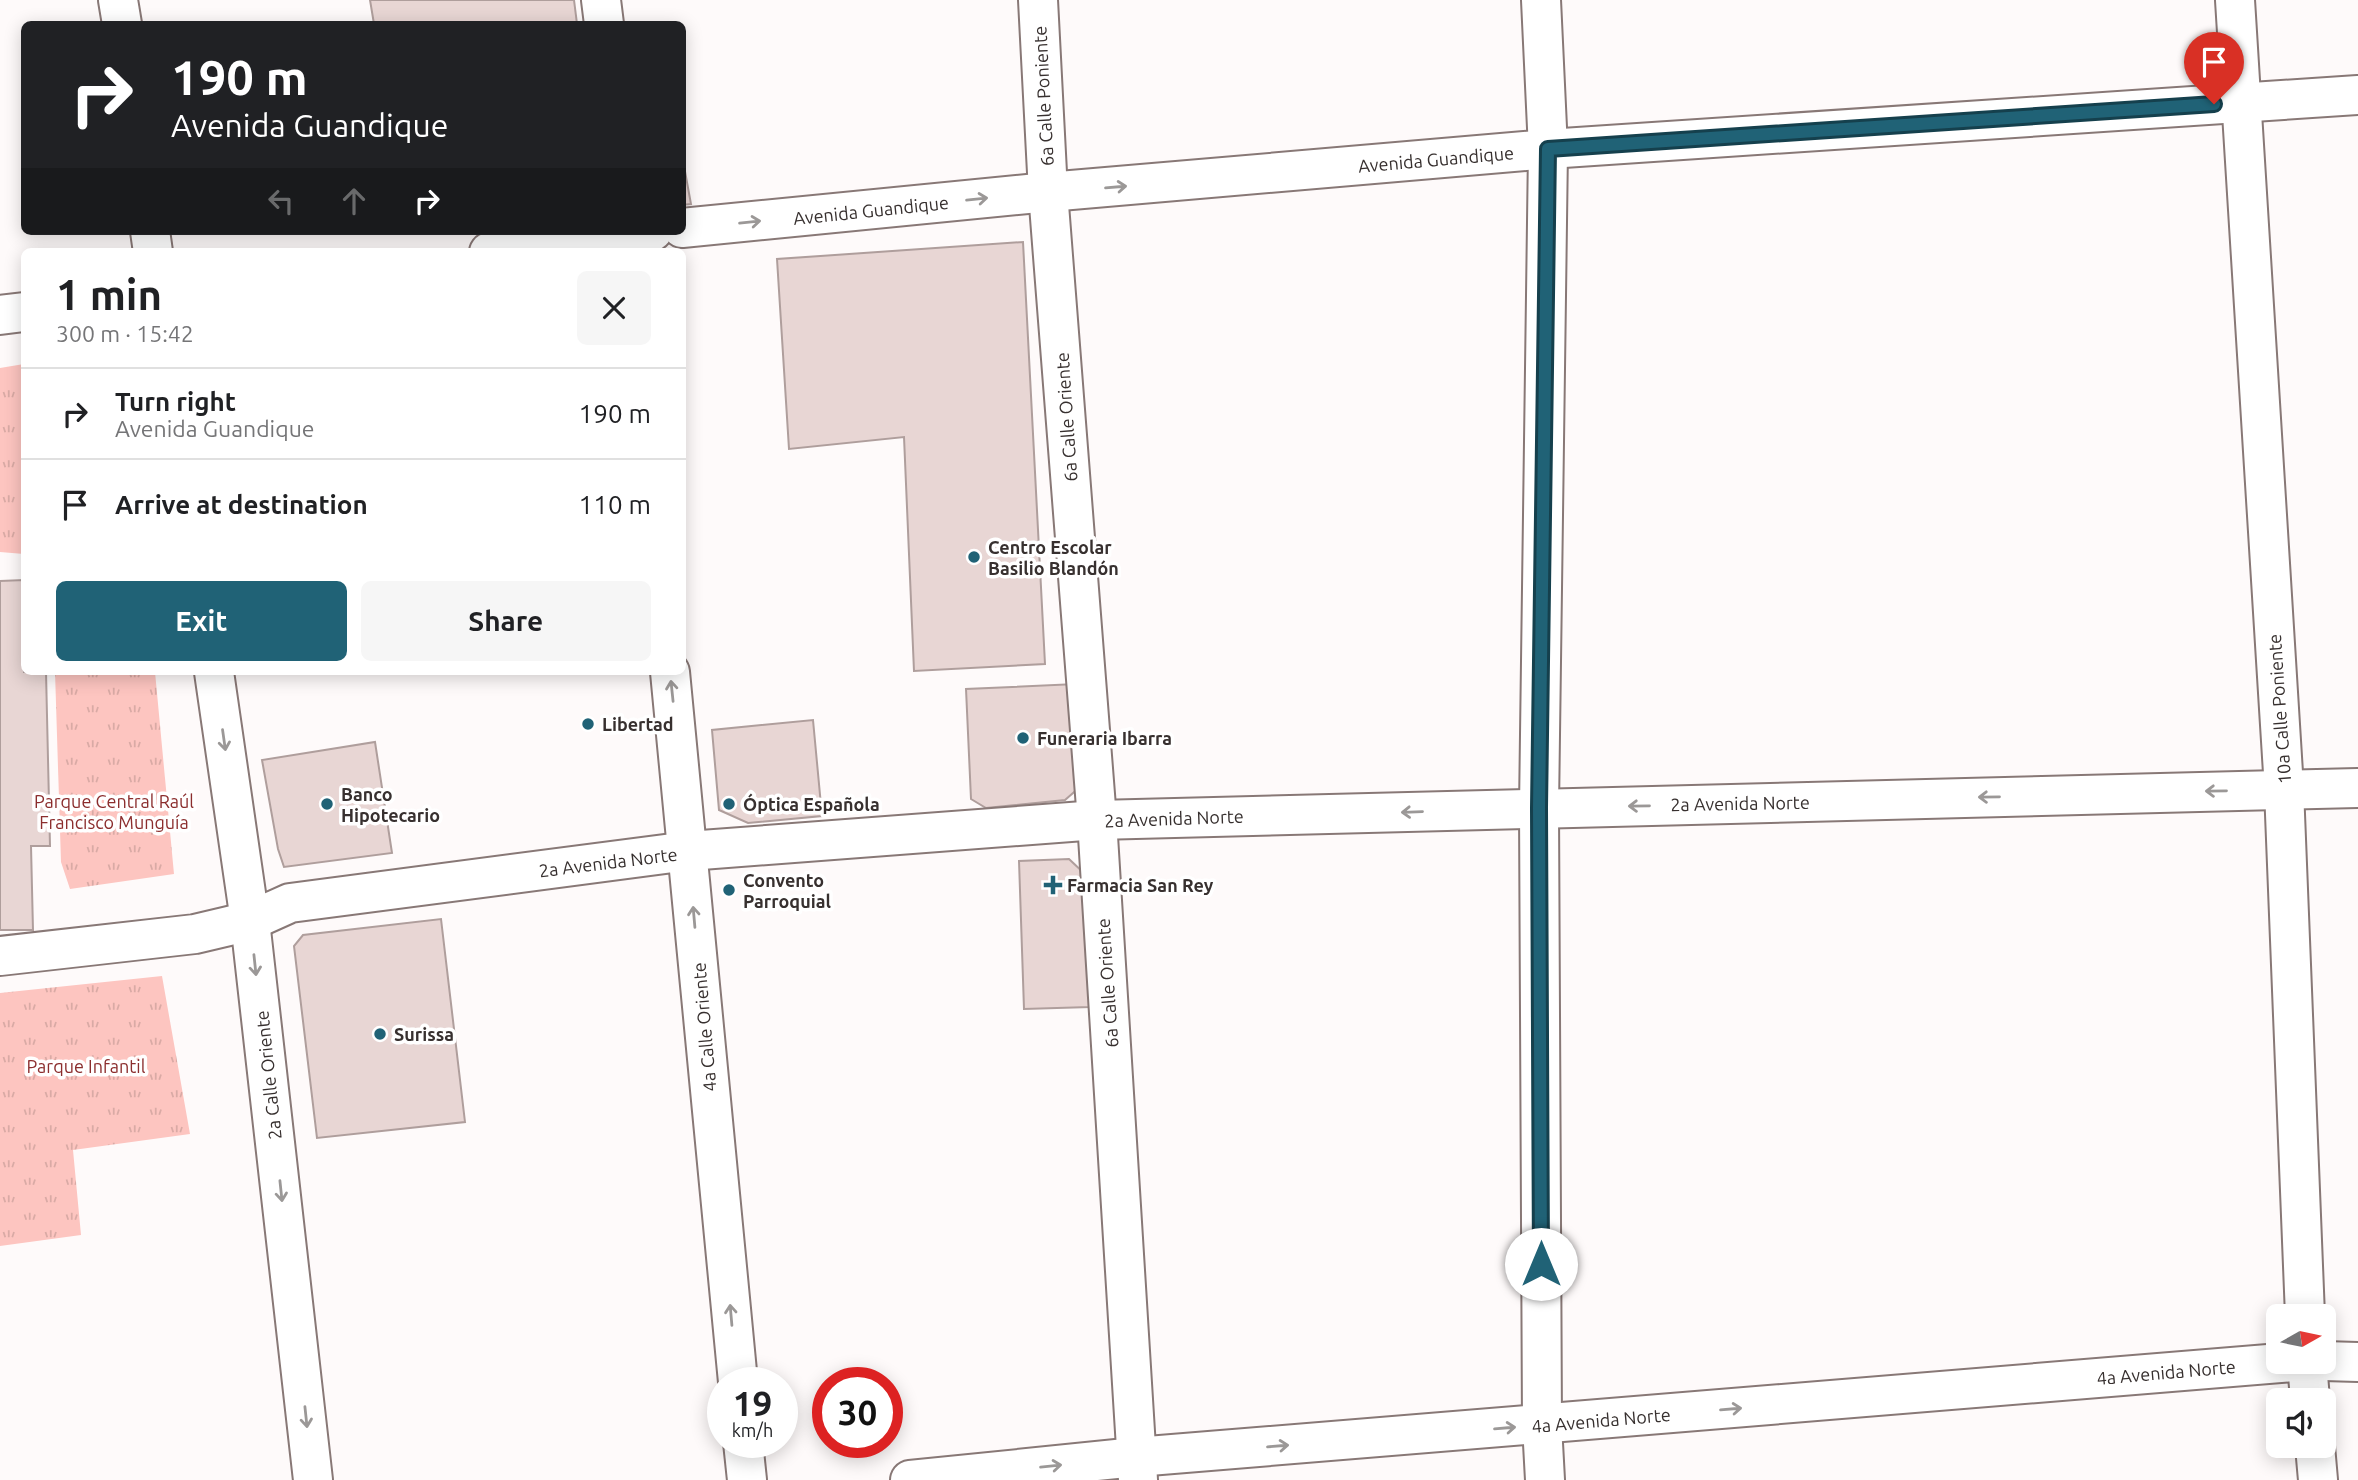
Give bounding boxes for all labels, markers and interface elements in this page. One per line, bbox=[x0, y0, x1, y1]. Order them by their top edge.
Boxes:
street label: 6a Calle Poniente bbox=[1029, 25, 1057, 167]
pin bbox=[2184, 32, 2244, 104]
icon: arrive bbox=[2195, 43, 2233, 81]
icon: right bbox=[56, 49, 147, 140]
text: 190 m bbox=[171, 49, 308, 104]
text: Avenida Guandique bbox=[171, 107, 449, 143]
street label: Avenida Guandique bbox=[1357, 142, 1515, 176]
one-way arrow bbox=[1104, 180, 1127, 193]
icon: left bbox=[262, 182, 300, 220]
icon: ahead bbox=[335, 182, 373, 220]
icon: right bbox=[408, 182, 446, 220]
street label: Avenida Guandique bbox=[792, 192, 950, 228]
one-way arrow bbox=[965, 193, 988, 206]
one-way arrow bbox=[739, 215, 761, 228]
text: 1 min bbox=[56, 271, 162, 318]
button: close bbox=[577, 271, 651, 345]
text: 300 m · 15:42 bbox=[56, 321, 194, 346]
street label: 6a Calle Oriente bbox=[1052, 352, 1080, 482]
text: Turn right bbox=[115, 387, 236, 416]
icon: right bbox=[56, 395, 94, 433]
text: 190 m bbox=[579, 399, 651, 428]
text: Avenida Guandique bbox=[115, 416, 314, 441]
icon: arrive bbox=[56, 486, 94, 524]
text: Arrive at destination bbox=[115, 490, 368, 519]
text: 110 m bbox=[579, 490, 651, 519]
place label: Centro Escolar Basilio Blandón bbox=[988, 537, 1119, 578]
marker: Centro Escolar Basilio Blandón bbox=[966, 549, 982, 565]
button: Exit bbox=[56, 581, 347, 661]
button: Share bbox=[361, 581, 651, 661]
street label: 10a Calle Poniente bbox=[2264, 633, 2294, 785]
one-way arrow bbox=[665, 680, 678, 703]
place label: Libertad bbox=[602, 714, 674, 734]
marker: Libertad bbox=[580, 716, 596, 732]
one-way arrow bbox=[217, 728, 230, 750]
place label: Funeraria Ibarra bbox=[1037, 728, 1172, 748]
marker: Funeraria Ibarra bbox=[1015, 730, 1031, 746]
place label: Banco Hipotecario bbox=[341, 784, 440, 825]
one-way arrow bbox=[2205, 784, 2228, 798]
one-way arrow bbox=[1978, 790, 2001, 804]
park label: Parque Central Raúl Francisco Munguía bbox=[34, 791, 194, 832]
street label: 2a Avenida Norte bbox=[1670, 792, 1810, 814]
place label: Óptica Española bbox=[743, 793, 880, 814]
marker: Banco Hipotecario bbox=[319, 796, 335, 812]
marker: Óptica Española bbox=[721, 796, 737, 812]
one-way arrow bbox=[1628, 799, 1651, 813]
one-way arrow bbox=[1400, 805, 1423, 818]
street label: 2a Avenida Norte bbox=[1104, 806, 1244, 830]
street label: 2a Avenida Norte bbox=[538, 844, 678, 880]
place label: Convento Parroquial bbox=[743, 870, 831, 911]
place label: Farmacia San Rey bbox=[1067, 875, 1214, 895]
marker: Farmacia San Rey bbox=[1045, 877, 1061, 893]
marker: Convento Parroquial bbox=[721, 882, 737, 898]
one-way arrow bbox=[687, 906, 700, 929]
street label: 6a Calle Oriente bbox=[1093, 918, 1121, 1048]
one-way arrow bbox=[249, 953, 262, 976]
street label: 4a Calle Oriente bbox=[688, 962, 720, 1092]
street label: 2a Calle Oriente bbox=[251, 1009, 285, 1141]
place label: Surissa bbox=[394, 1024, 454, 1044]
marker: Surissa bbox=[372, 1026, 388, 1042]
park label: Parque Infantil bbox=[27, 1056, 146, 1076]
one-way arrow bbox=[274, 1179, 287, 1202]
position arrow bbox=[1504, 1227, 1578, 1301]
one-way arrow bbox=[724, 1304, 737, 1326]
north arrow bbox=[2266, 1304, 2336, 1374]
map controls bbox=[2266, 1304, 2336, 1458]
street label: 4a Avenida Norte bbox=[2096, 1356, 2236, 1388]
speed limit sign: 30 bbox=[812, 1367, 903, 1458]
text: 19 bbox=[733, 1383, 772, 1423]
button: sound bbox=[2266, 1388, 2336, 1458]
one-way arrow bbox=[1720, 1402, 1742, 1415]
street label: 4a Avenida Norte bbox=[1531, 1404, 1671, 1436]
one-way arrow bbox=[300, 1405, 313, 1428]
text: km/h bbox=[732, 1420, 773, 1440]
one-way arrow bbox=[1493, 1421, 1515, 1434]
one-way arrow bbox=[1266, 1439, 1289, 1452]
one-way arrow bbox=[1039, 1459, 1062, 1472]

